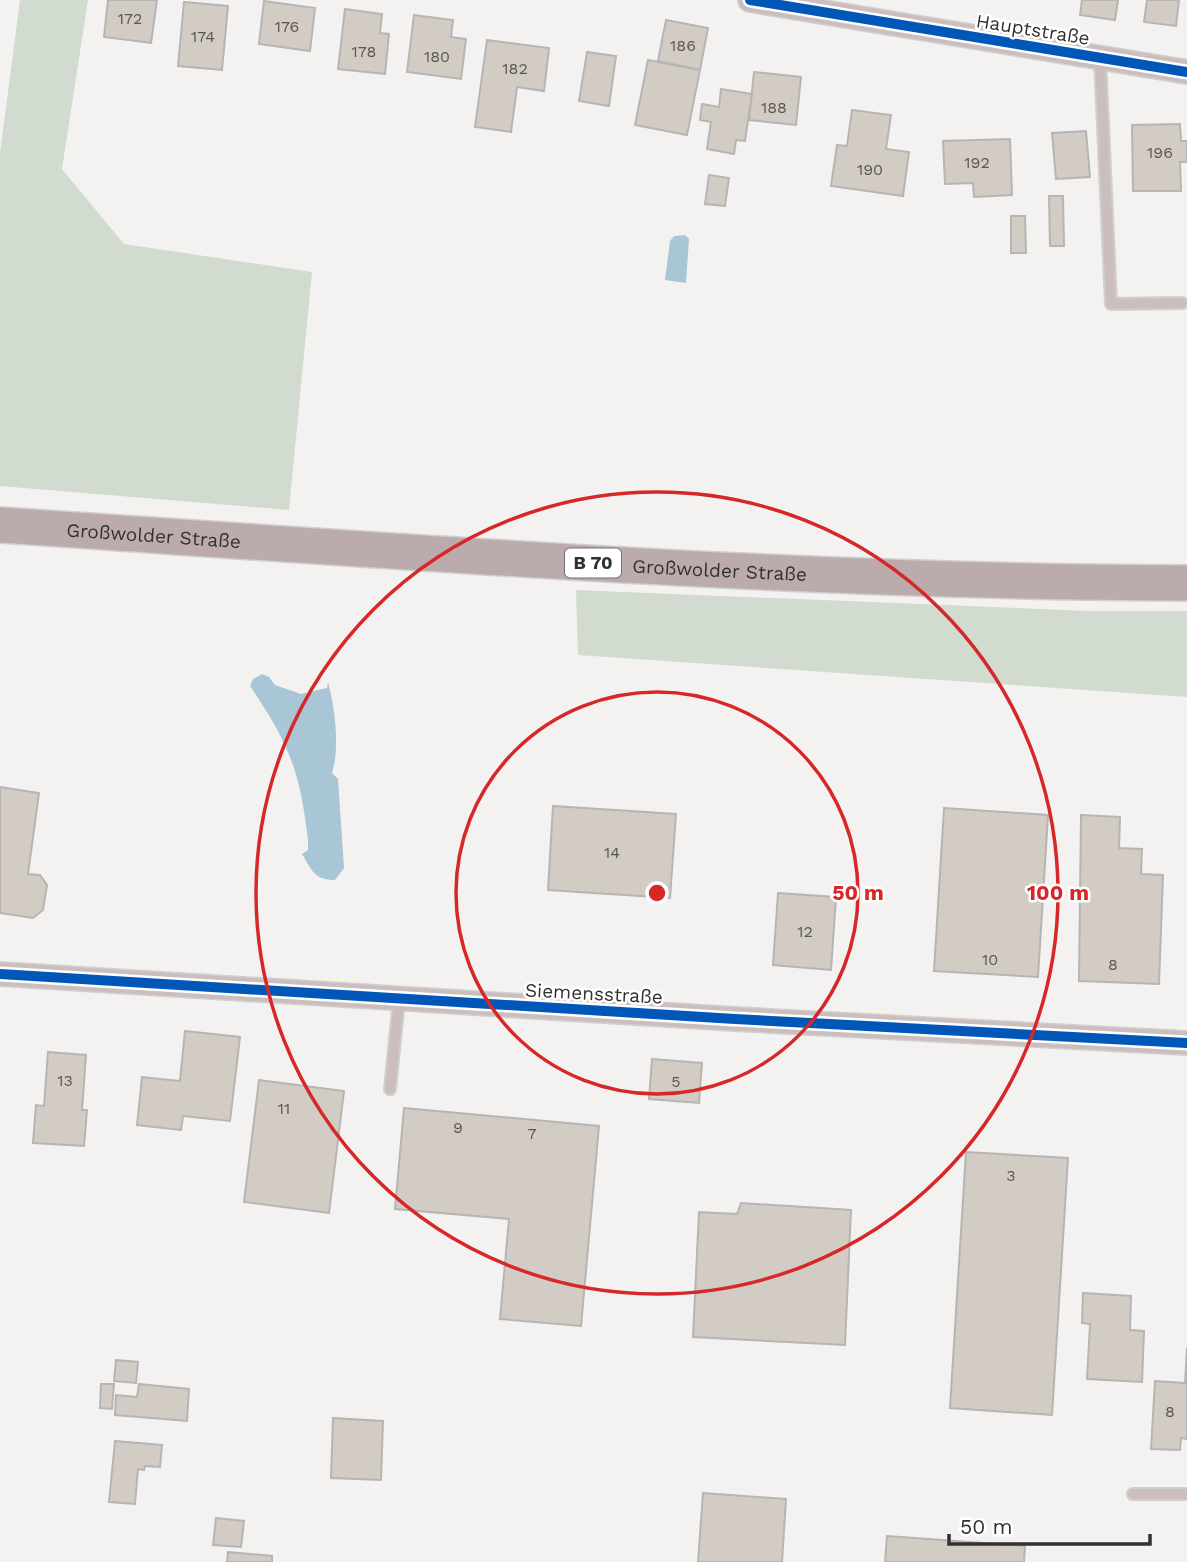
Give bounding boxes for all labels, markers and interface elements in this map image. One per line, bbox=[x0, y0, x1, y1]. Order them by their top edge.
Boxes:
house number: 172 bbox=[118, 9, 142, 28]
street label: Hauptstraße bbox=[974, 9, 1091, 50]
house number: 176 bbox=[275, 17, 299, 36]
house number: 174 bbox=[191, 27, 215, 46]
house number: 186 bbox=[670, 36, 696, 55]
house number: 178 bbox=[352, 42, 376, 61]
house number: 180 bbox=[424, 47, 450, 66]
house number: 182 bbox=[502, 59, 528, 78]
house number: 188 bbox=[761, 98, 787, 117]
house number: 196 bbox=[1147, 143, 1173, 162]
house number: 192 bbox=[964, 153, 990, 172]
house number: 190 bbox=[857, 160, 883, 179]
street label: Großwolder Straße bbox=[66, 518, 242, 553]
road number: B 70 bbox=[565, 548, 621, 578]
street label: Großwolder Straße bbox=[632, 555, 807, 586]
house number: 14 bbox=[604, 843, 620, 862]
text: 50 m bbox=[832, 880, 884, 905]
text: 100 m bbox=[1027, 880, 1089, 905]
centre of rings bbox=[645, 881, 669, 905]
house number: 12 bbox=[797, 922, 813, 941]
house number: 10 bbox=[982, 950, 998, 969]
house number: 8 bbox=[1108, 955, 1118, 974]
street label: Siemensstraße bbox=[525, 978, 663, 1009]
house number: 13 bbox=[57, 1071, 73, 1090]
house number: 5 bbox=[671, 1072, 681, 1091]
house number: 11 bbox=[278, 1099, 290, 1118]
house number: 9 bbox=[453, 1118, 463, 1137]
house number: 7 bbox=[528, 1124, 537, 1143]
house number: 3 bbox=[1006, 1166, 1016, 1185]
house number: 8 bbox=[1165, 1402, 1175, 1421]
scale bar bbox=[949, 1502, 1150, 1546]
text: 50 m bbox=[960, 1514, 1012, 1539]

